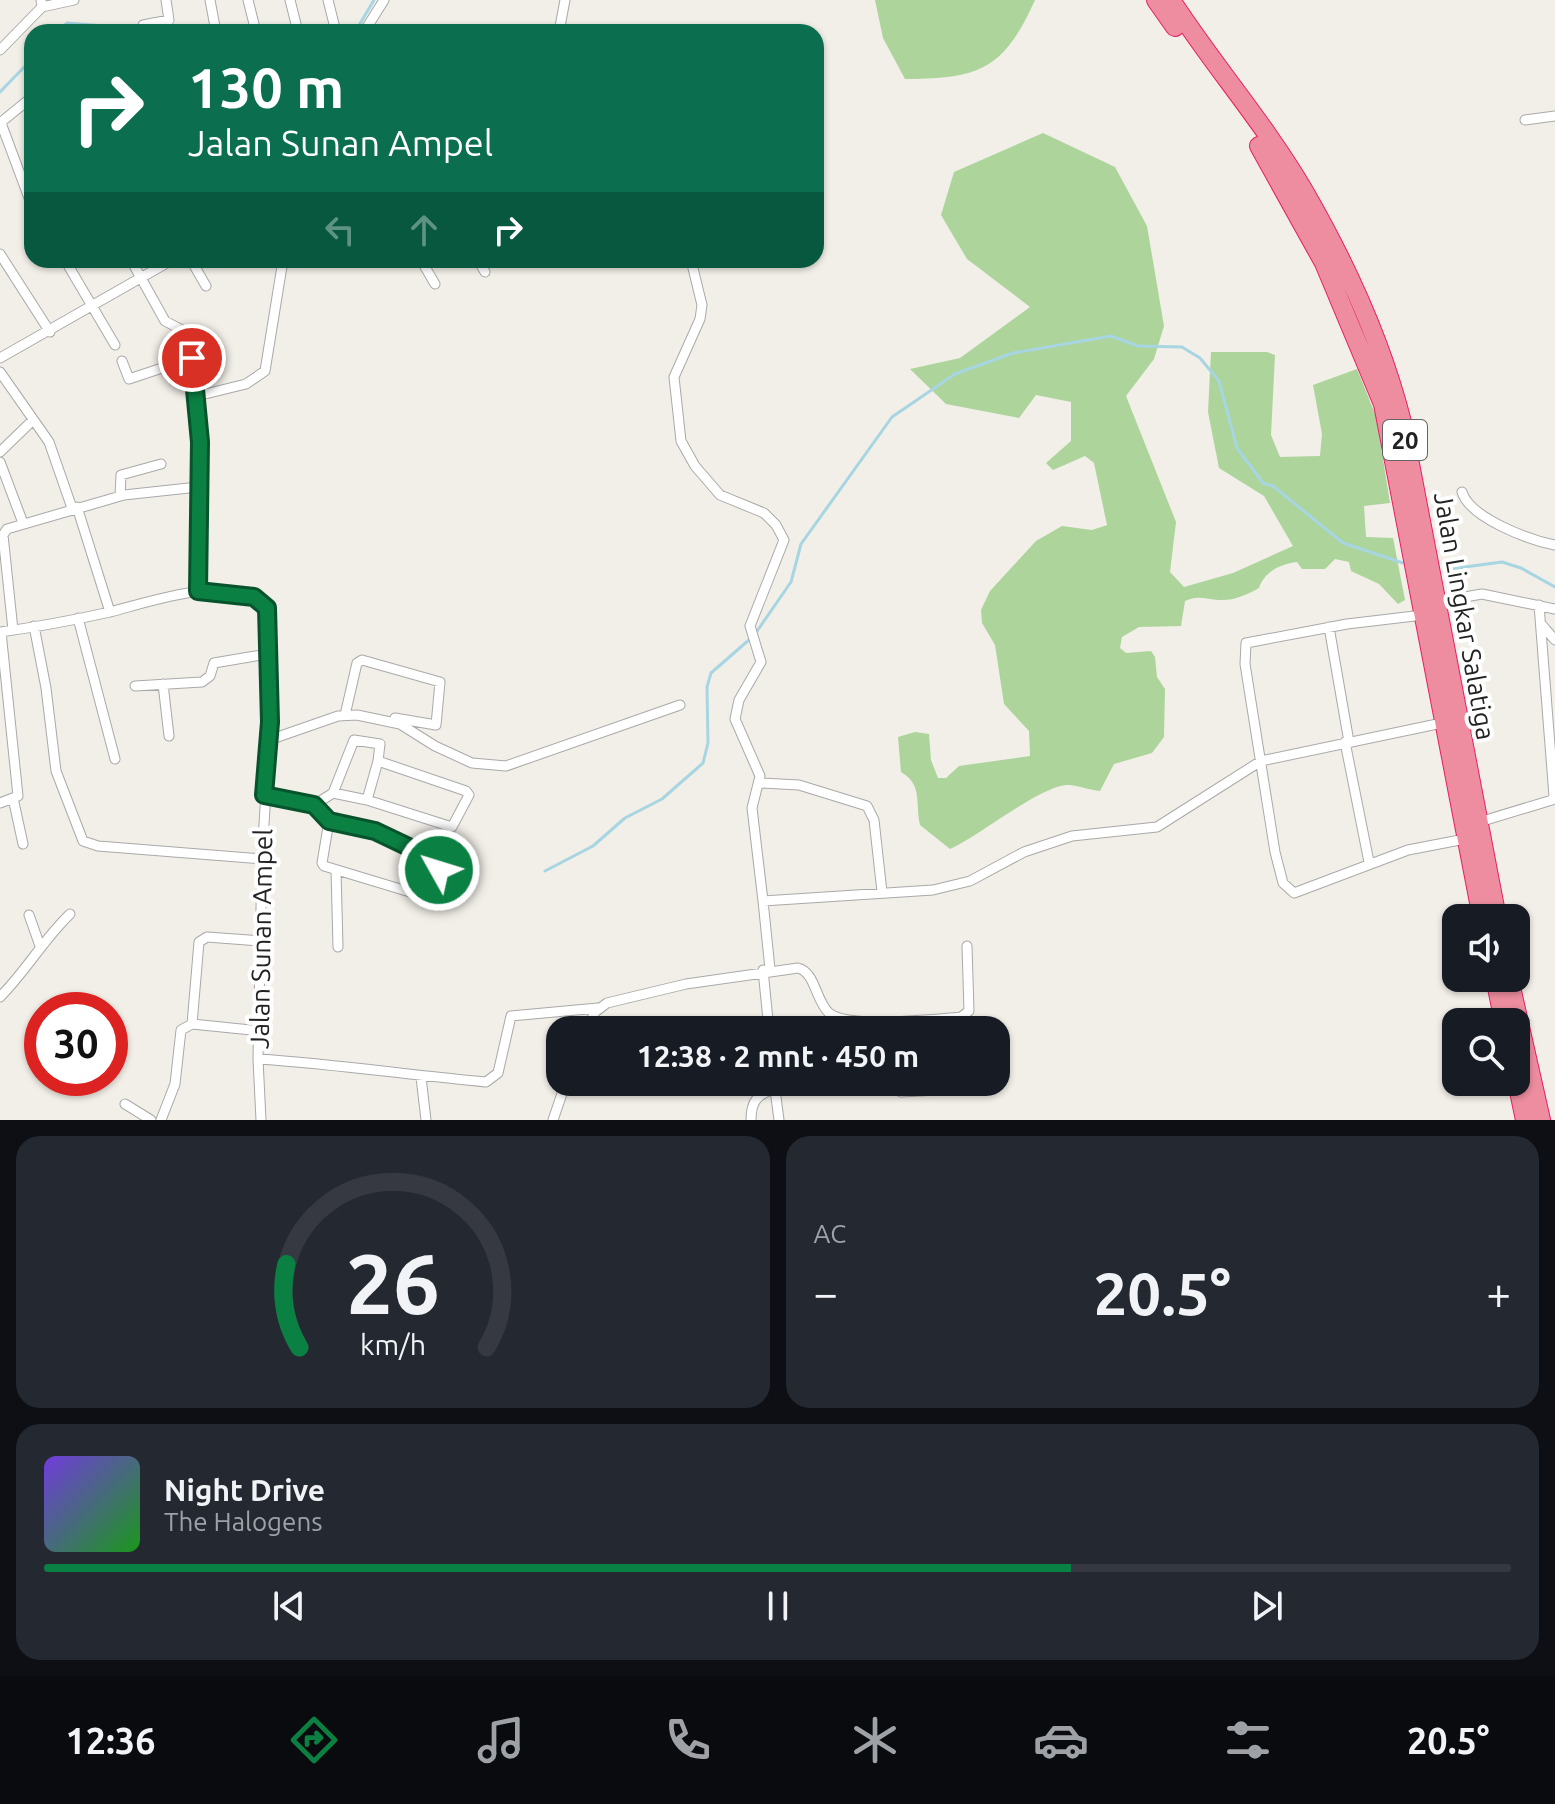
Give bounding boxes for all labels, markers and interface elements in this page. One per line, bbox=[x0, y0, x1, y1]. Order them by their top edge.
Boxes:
icon: right bbox=[56, 56, 160, 160]
text: 130 m bbox=[188, 56, 344, 119]
text: Jalan Sunan Ampel bbox=[188, 122, 493, 163]
icon: left bbox=[318, 208, 362, 252]
icon: ahead bbox=[402, 208, 446, 252]
icon: right bbox=[486, 208, 530, 252]
pin bbox=[158, 324, 226, 392]
icon: arrive bbox=[170, 336, 214, 380]
road number: 20 bbox=[1383, 420, 1427, 460]
street label: Jalan Lingkar Salatiga bbox=[1429, 490, 1501, 742]
street label: Jalan Sunan Ampel bbox=[245, 828, 277, 1049]
position arrow bbox=[397, 828, 481, 912]
map controls bbox=[1442, 904, 1530, 1096]
button: sound bbox=[1442, 904, 1530, 992]
speed limit sign: 30 bbox=[24, 992, 128, 1096]
button: search bbox=[1442, 1008, 1530, 1096]
text: 12:38 · 2 mnt · 450 m bbox=[637, 1039, 919, 1073]
text: AC bbox=[814, 1219, 846, 1248]
text: 26 bbox=[346, 1236, 440, 1330]
text: 20.5° bbox=[1094, 1259, 1231, 1326]
text: − bbox=[814, 1268, 838, 1317]
text: + bbox=[1486, 1268, 1511, 1317]
text: km/h bbox=[360, 1328, 426, 1360]
text: Night Drive bbox=[164, 1473, 325, 1507]
text: The Halogens bbox=[164, 1507, 323, 1536]
icon: previous bbox=[267, 1584, 311, 1628]
icon: pause bbox=[756, 1584, 800, 1628]
icon: next bbox=[1245, 1584, 1289, 1628]
icon: directions bbox=[286, 1712, 342, 1768]
icon: music bbox=[473, 1712, 529, 1768]
icon: phone bbox=[660, 1712, 716, 1768]
icon: climate bbox=[847, 1712, 903, 1768]
icon: car bbox=[1033, 1712, 1089, 1768]
icon: filters bbox=[1220, 1712, 1276, 1768]
text: 12:36 bbox=[65, 1720, 155, 1761]
text: 20.5° bbox=[1407, 1720, 1490, 1761]

